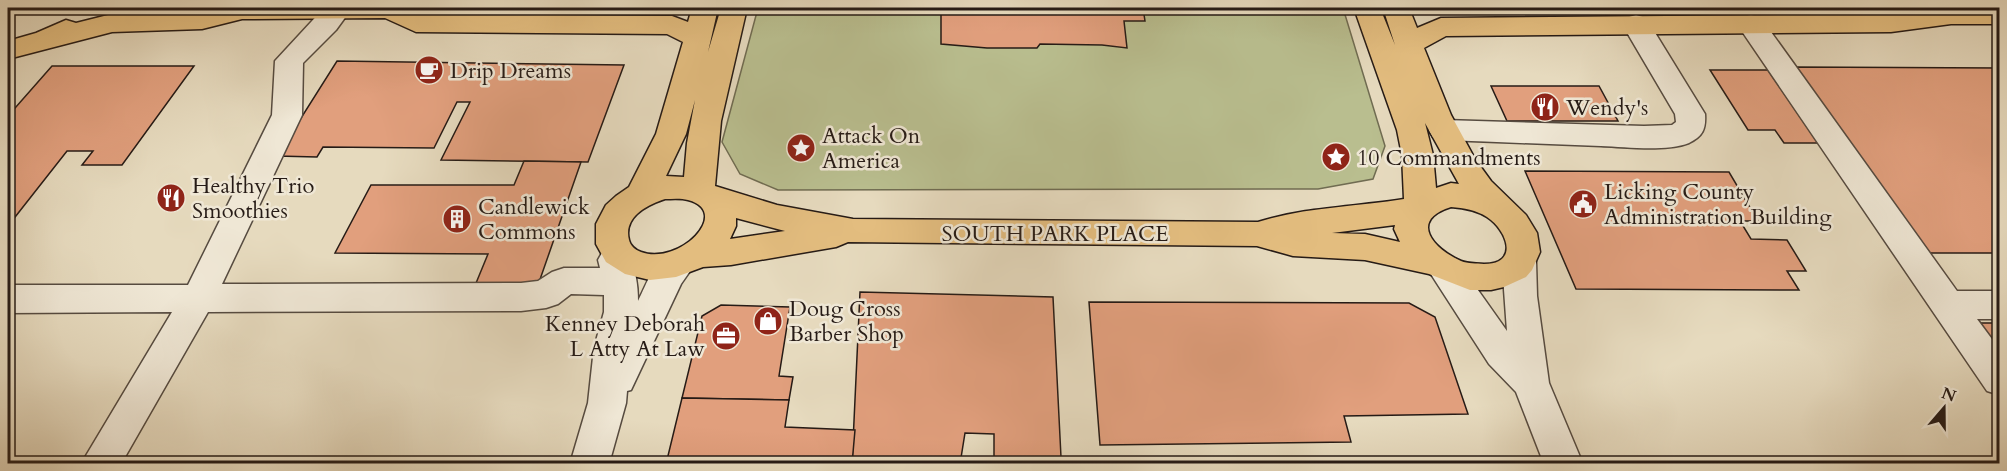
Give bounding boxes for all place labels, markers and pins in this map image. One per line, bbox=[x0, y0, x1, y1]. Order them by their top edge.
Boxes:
cafe icon: Drip Dreams bbox=[413, 54, 445, 86]
place label: Drip Dreams bbox=[450, 56, 571, 86]
restaurant icon: Wendy's bbox=[1529, 91, 1561, 123]
place label: Wendy's bbox=[1565, 93, 1648, 123]
place label: Attack On America bbox=[822, 121, 921, 176]
place icon: Attack On America bbox=[785, 132, 817, 164]
place icon: 10 Commandments bbox=[1320, 141, 1352, 173]
place label: 10 Commandments bbox=[1357, 143, 1541, 173]
place label: Healthy Trio Smoothies bbox=[192, 171, 314, 226]
place label: Licking County Administration Building bbox=[1604, 177, 1832, 232]
restaurant icon: Healthy Trio Smoothies bbox=[155, 182, 187, 214]
public building icon: Licking County Administration Building bbox=[1567, 188, 1599, 220]
place label: Candlewick Commons bbox=[478, 192, 590, 247]
building icon: Candlewick Commons bbox=[441, 203, 473, 235]
place label: Doug Cross Barber Shop bbox=[789, 294, 904, 349]
shop icon: Doug Cross Barber Shop bbox=[752, 305, 784, 337]
place label: Kenney Deborah L Atty At Law bbox=[545, 309, 705, 364]
office icon: Kenney Deborah L Atty At Law bbox=[710, 320, 742, 352]

